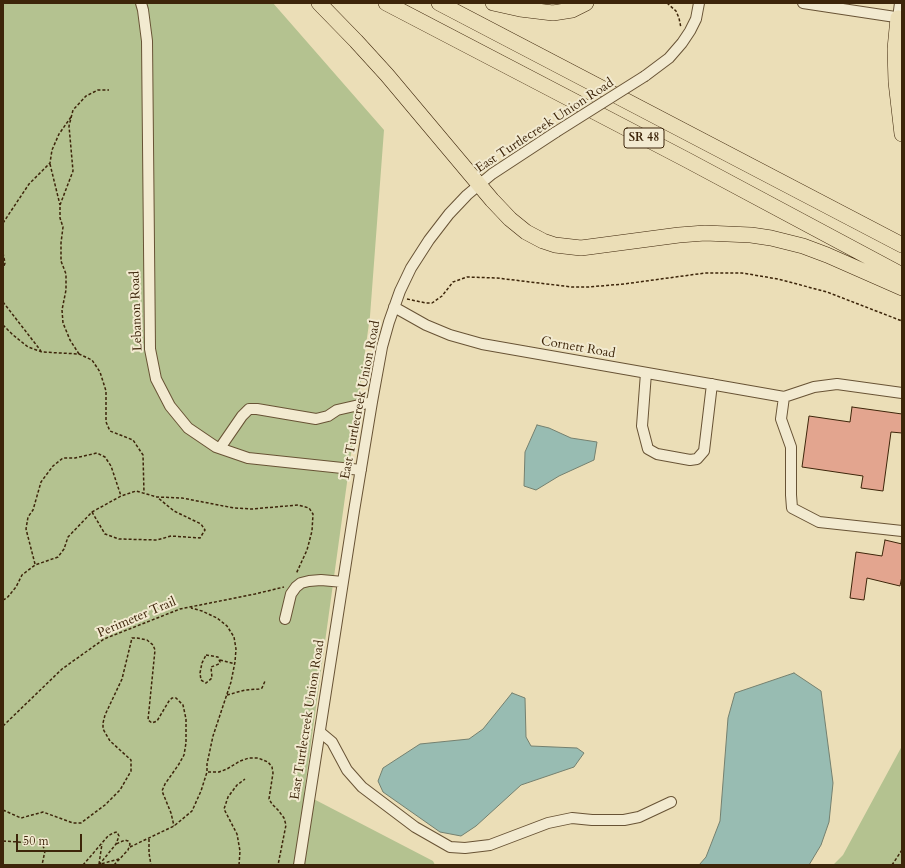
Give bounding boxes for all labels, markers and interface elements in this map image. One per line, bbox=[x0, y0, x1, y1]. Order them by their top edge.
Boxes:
street label: East Turtlecreek Union Road bbox=[473, 76, 617, 176]
road number: SR 48 bbox=[624, 128, 664, 148]
street label: Lebanon Road bbox=[128, 271, 146, 351]
street label: East Turtlecreek Union Road bbox=[338, 319, 384, 481]
street label: Cornett Road bbox=[540, 334, 616, 362]
street label: Perimeter Trail bbox=[95, 594, 179, 642]
street label: East Turtlecreek Union Road bbox=[288, 639, 328, 801]
scale bar bbox=[18, 826, 84, 852]
text: 50 m bbox=[23, 833, 49, 849]

